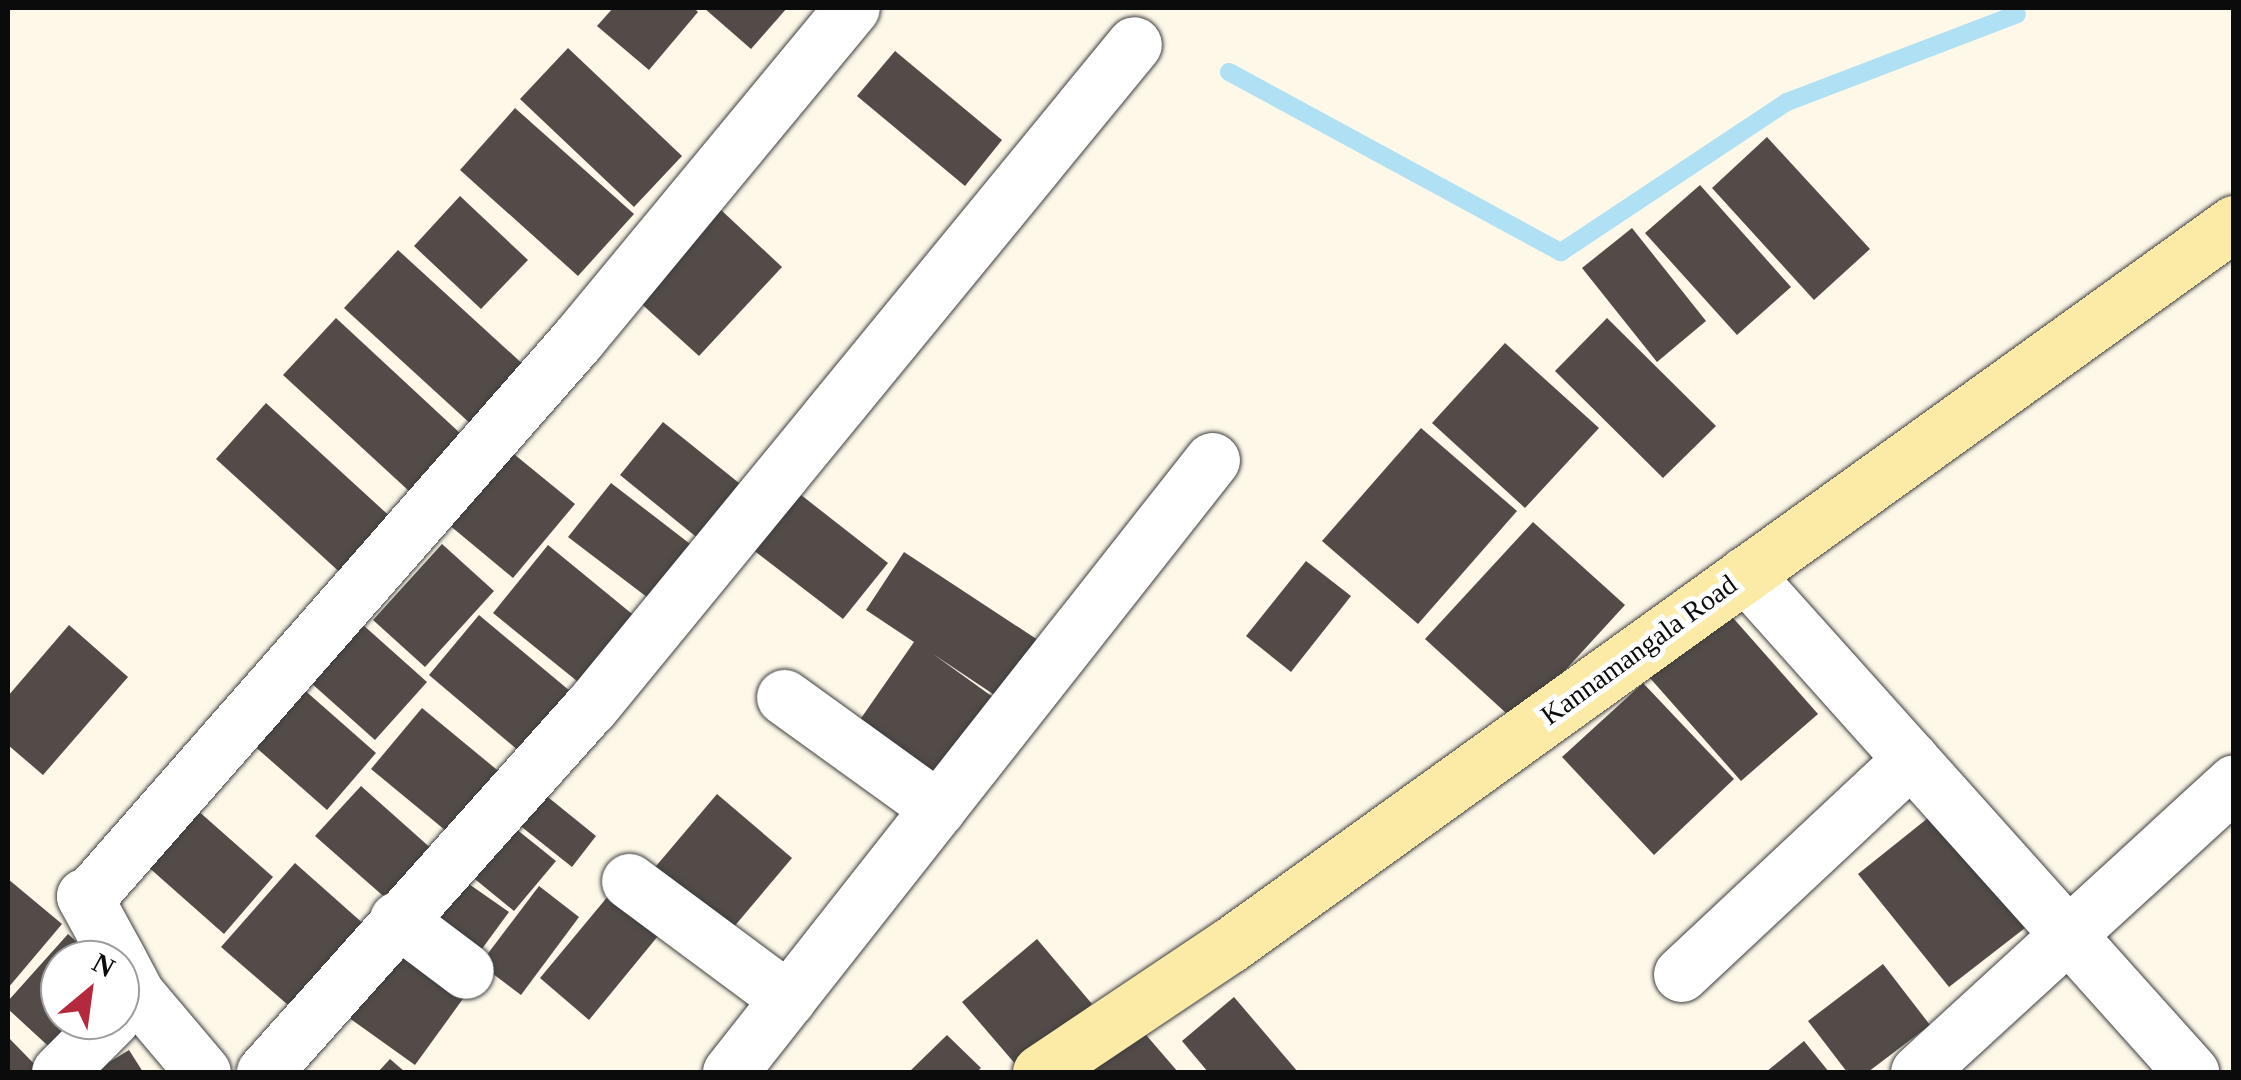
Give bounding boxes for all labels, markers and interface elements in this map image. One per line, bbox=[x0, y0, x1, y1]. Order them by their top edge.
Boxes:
street label: Kannamangala Road bbox=[1534, 568, 1744, 732]
north arrow bbox=[40, 940, 140, 1040]
text: N bbox=[87, 947, 120, 984]

